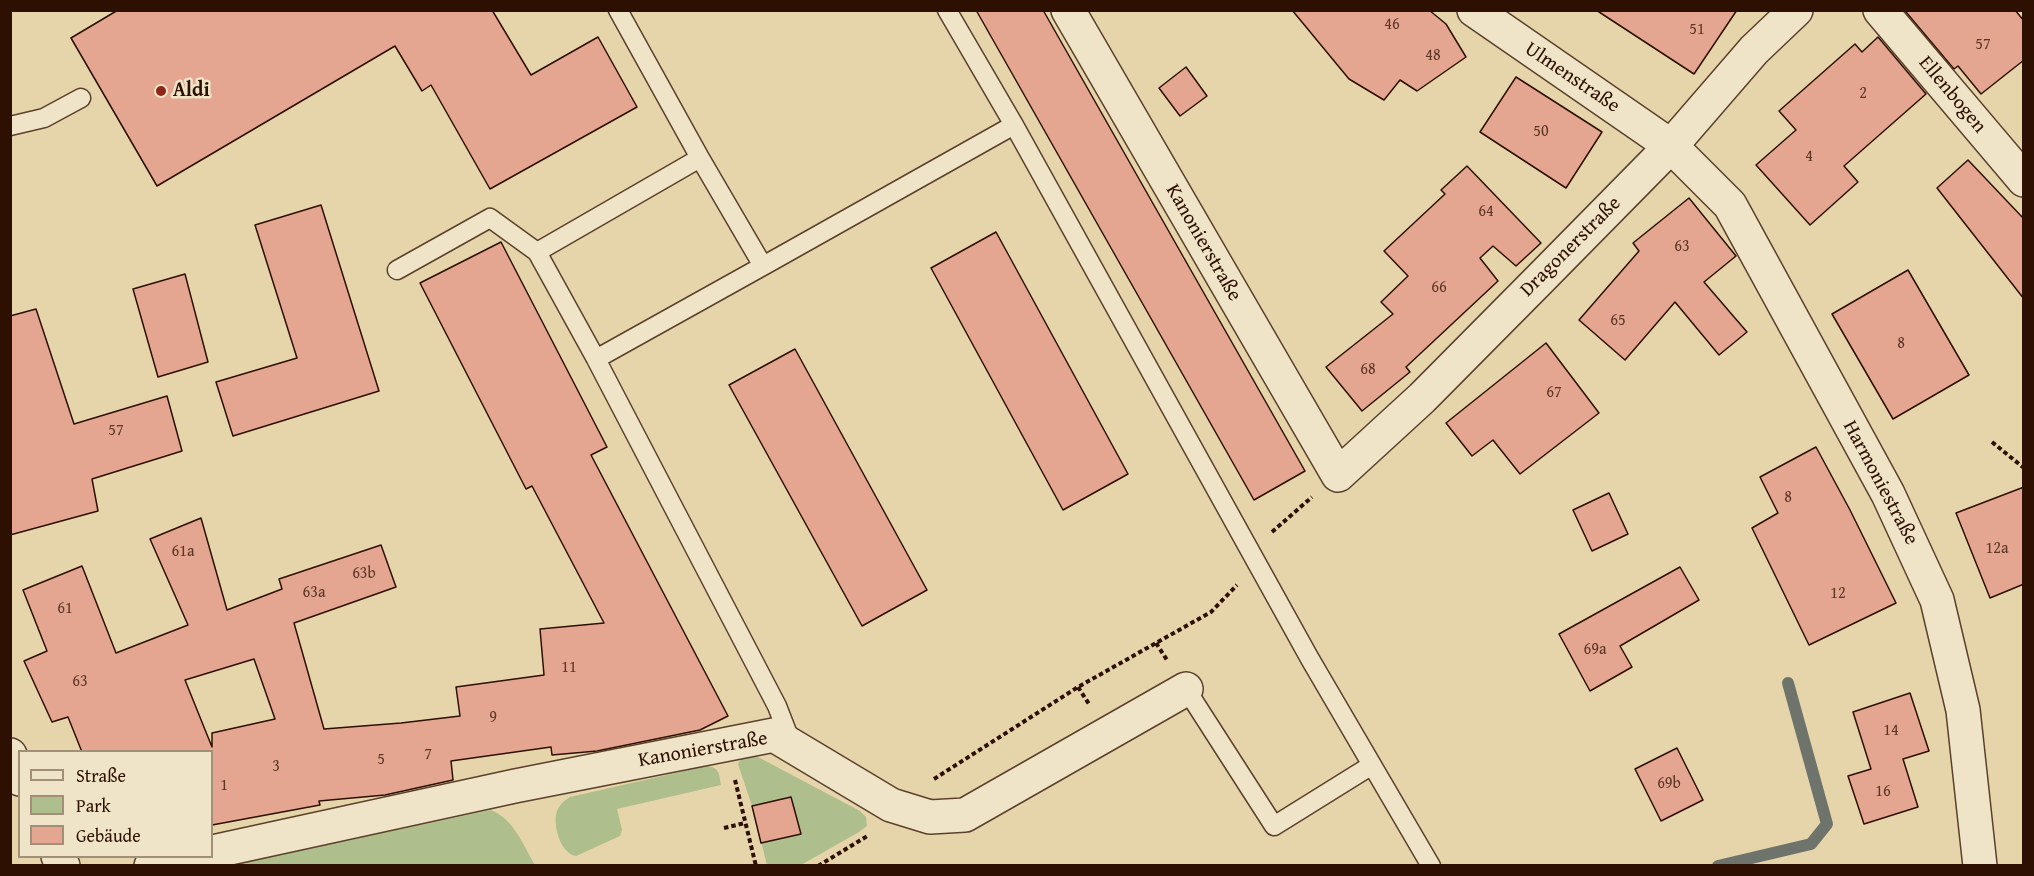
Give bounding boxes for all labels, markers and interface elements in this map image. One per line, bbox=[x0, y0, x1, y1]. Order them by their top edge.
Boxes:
house number: 46 bbox=[1384, 15, 1400, 35]
house number: 51 bbox=[1689, 20, 1705, 40]
house number: 57 bbox=[1975, 35, 1991, 55]
street label: Ulmenstraße bbox=[1520, 37, 1624, 119]
house number: 48 bbox=[1425, 46, 1441, 66]
street label: Ellenbogen bbox=[1913, 52, 1991, 138]
place label: Aldi bbox=[173, 79, 210, 103]
marker: Aldi bbox=[154, 84, 168, 98]
house number: 2 bbox=[1859, 84, 1867, 104]
house number: 50 bbox=[1533, 122, 1549, 142]
house number: 4 bbox=[1805, 147, 1813, 167]
street label: Kanonierstraße bbox=[1160, 180, 1246, 306]
street label: Dragonerstraße bbox=[1516, 192, 1626, 302]
house number: 64 bbox=[1478, 202, 1494, 222]
house number: 63 bbox=[1674, 237, 1690, 257]
house number: 66 bbox=[1431, 278, 1447, 298]
house number: 65 bbox=[1610, 311, 1626, 331]
house number: 8 bbox=[1897, 334, 1905, 354]
house number: 68 bbox=[1360, 360, 1376, 380]
house number: 67 bbox=[1546, 383, 1562, 403]
street label: Harmoniestraße bbox=[1837, 417, 1923, 549]
house number: 57 bbox=[108, 421, 124, 441]
house number: 8 bbox=[1784, 488, 1792, 508]
house number: 12a bbox=[1986, 539, 2008, 559]
house number: 61a bbox=[172, 542, 194, 562]
house number: 63b bbox=[352, 564, 376, 584]
house number: 63a bbox=[303, 583, 325, 603]
house number: 12 bbox=[1830, 584, 1846, 604]
house number: 61 bbox=[57, 599, 73, 619]
house number: 69a bbox=[1584, 640, 1606, 660]
house number: 11 bbox=[561, 658, 577, 678]
house number: 63 bbox=[72, 672, 88, 692]
house number: 9 bbox=[489, 708, 497, 728]
house number: 14 bbox=[1883, 721, 1899, 741]
street label: Kanonierstraße bbox=[637, 727, 769, 773]
house number: 7 bbox=[424, 745, 432, 765]
legend bbox=[18, 750, 213, 858]
house number: 5 bbox=[377, 750, 385, 770]
house number: 3 bbox=[272, 757, 280, 777]
text: Straße bbox=[76, 762, 126, 789]
house number: 69b bbox=[1657, 774, 1681, 794]
house number: 1 bbox=[220, 776, 228, 796]
house number: 16 bbox=[1875, 782, 1891, 802]
text: Park bbox=[76, 792, 111, 819]
text: Gebäude bbox=[76, 822, 141, 849]

